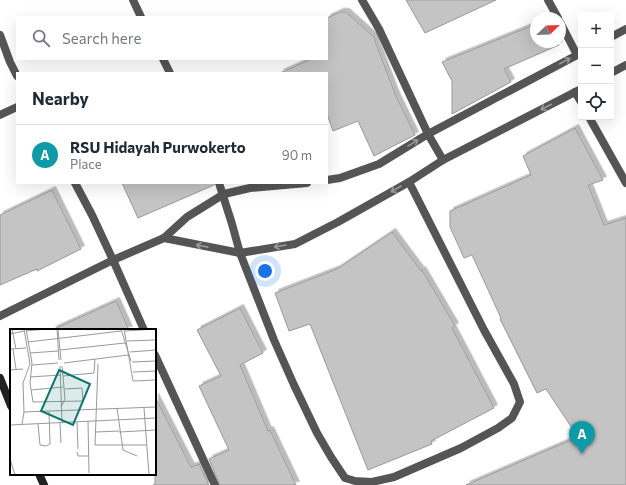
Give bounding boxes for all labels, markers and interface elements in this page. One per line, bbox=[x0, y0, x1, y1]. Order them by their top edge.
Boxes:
north arrow bbox=[530, 12, 566, 48]
map controls bbox=[578, 12, 614, 120]
button: + bbox=[578, 12, 614, 48]
search box bbox=[16, 16, 328, 60]
icon: search bbox=[30, 27, 52, 49]
text: Search here bbox=[62, 29, 141, 47]
button: − bbox=[578, 48, 614, 84]
one-way arrow bbox=[559, 57, 571, 64]
button: locate bbox=[578, 84, 614, 120]
text: Nearby bbox=[32, 88, 89, 109]
one-way arrow bbox=[541, 103, 553, 111]
text: RSU Hidayah Purwokerto bbox=[70, 138, 246, 156]
one-way arrow bbox=[408, 139, 419, 147]
text: A bbox=[40, 147, 50, 163]
text: 90 m bbox=[282, 147, 312, 163]
text: Place bbox=[70, 156, 102, 172]
one-way arrow bbox=[390, 186, 402, 194]
one-way arrow bbox=[196, 242, 209, 250]
one-way arrow bbox=[274, 243, 287, 251]
your location bbox=[255, 261, 275, 281]
inset map bbox=[10, 329, 156, 475]
pin: A bbox=[569, 421, 595, 454]

